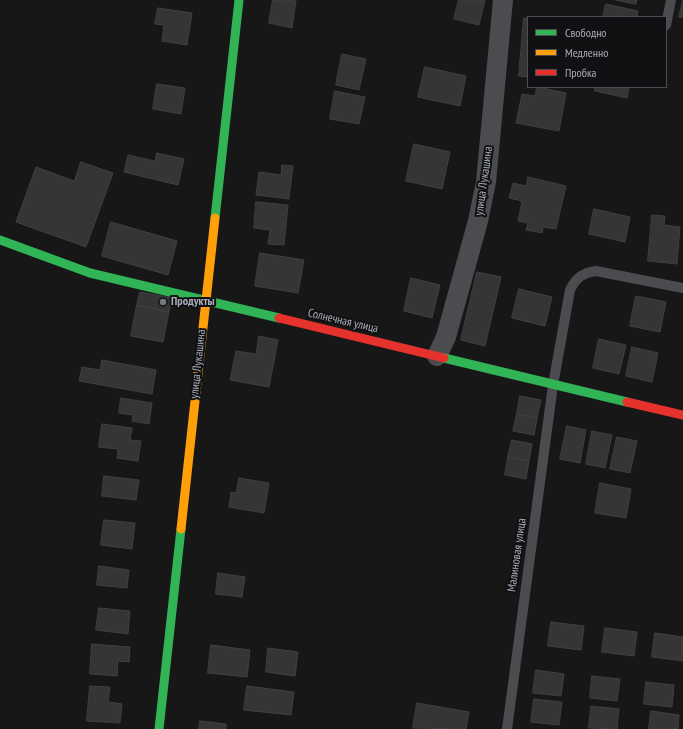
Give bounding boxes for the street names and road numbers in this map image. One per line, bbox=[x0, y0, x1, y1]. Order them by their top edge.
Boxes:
street label: улица Лукашина bbox=[472, 146, 496, 216]
street label: Солнечная улица bbox=[306, 306, 380, 336]
street label: улица Лукашина bbox=[187, 329, 209, 399]
street label: Малиновая улица bbox=[505, 517, 529, 593]

